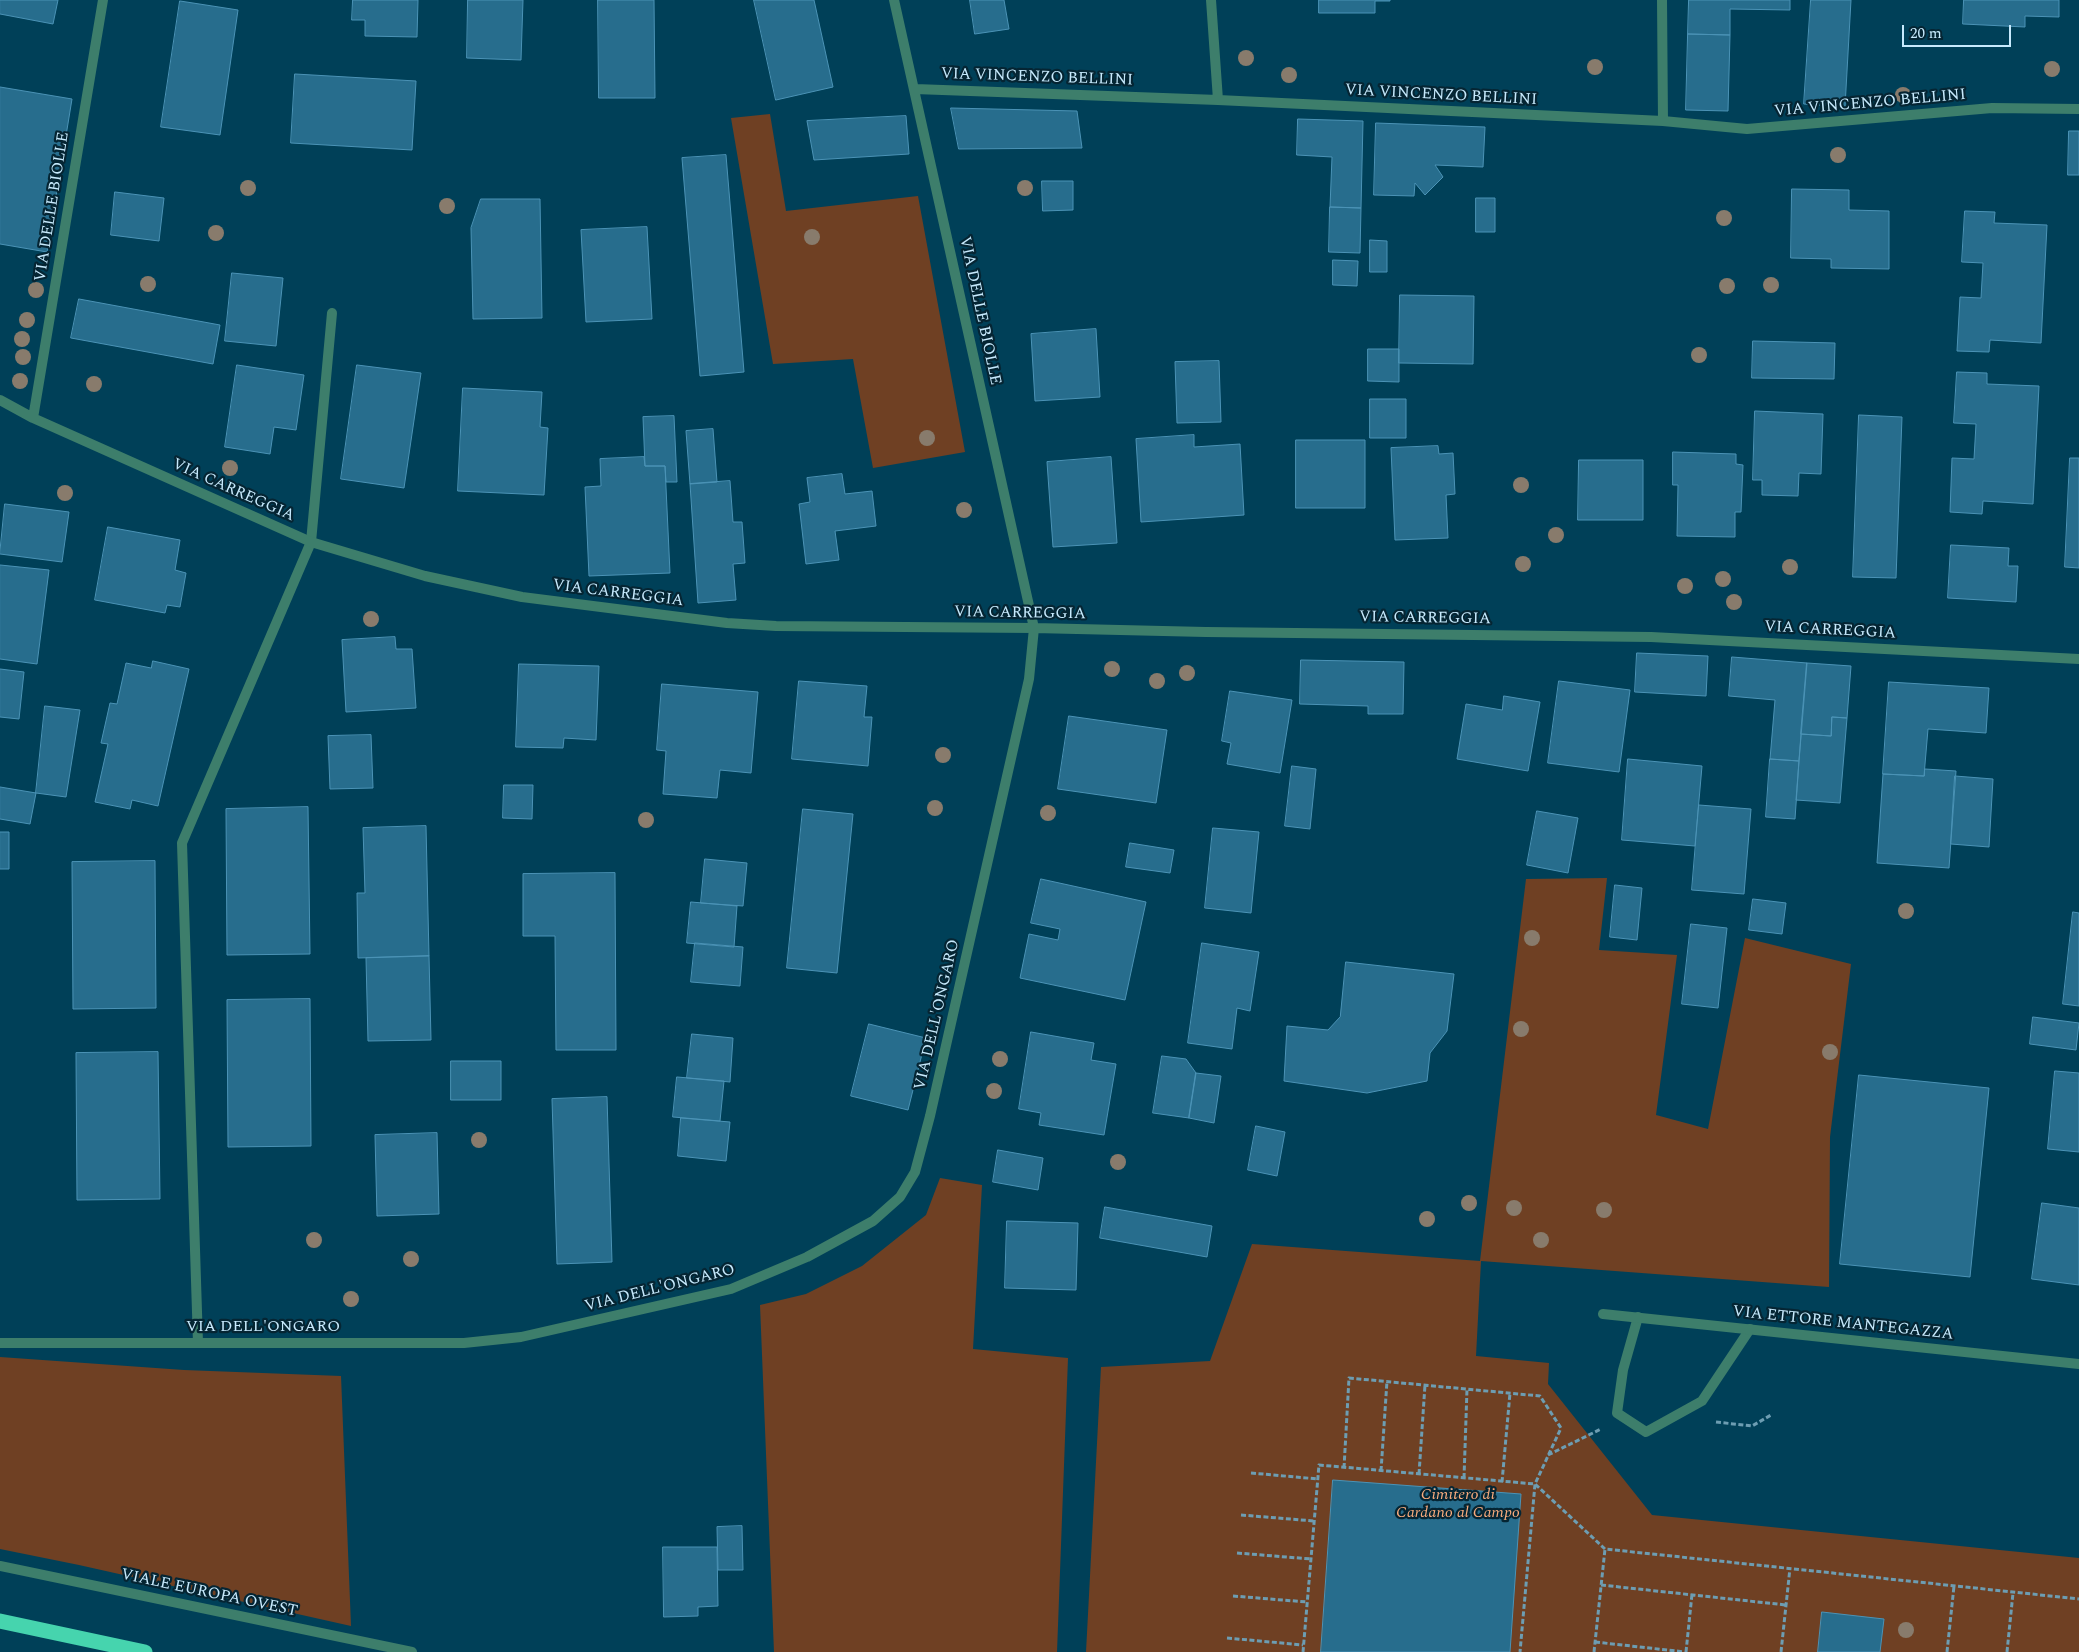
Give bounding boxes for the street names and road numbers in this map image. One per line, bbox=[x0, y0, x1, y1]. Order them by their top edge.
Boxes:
street label: VIA VINCENZO BELLINI bbox=[940, 65, 1134, 91]
street label: VIA VINCENZO BELLINI bbox=[1344, 81, 1538, 111]
street label: VIA VINCENZO BELLINI bbox=[1773, 86, 1967, 122]
street label: VIA DELLE BIOLLE bbox=[32, 131, 74, 283]
street label: VIA DELLE BIOLLE bbox=[954, 235, 1004, 387]
street label: VIA CARREGGIA bbox=[169, 455, 297, 527]
street label: VIA CARREGGIA bbox=[551, 576, 685, 612]
street label: VIA CARREGGIA bbox=[954, 603, 1086, 625]
street label: VIA CARREGGIA bbox=[1359, 608, 1491, 630]
street label: VIA CARREGGIA bbox=[1764, 618, 1896, 644]
street label: VIA DELL'ONGARO bbox=[911, 938, 965, 1092]
street label: VIA DELL'ONGARO bbox=[583, 1261, 737, 1317]
street label: VIA ETTORE MANTEGAZZA bbox=[1732, 1303, 1954, 1345]
street label: VIA DELL'ONGARO bbox=[186, 1318, 340, 1338]
street label: VIALE EUROPA OVEST bbox=[119, 1566, 299, 1622]

